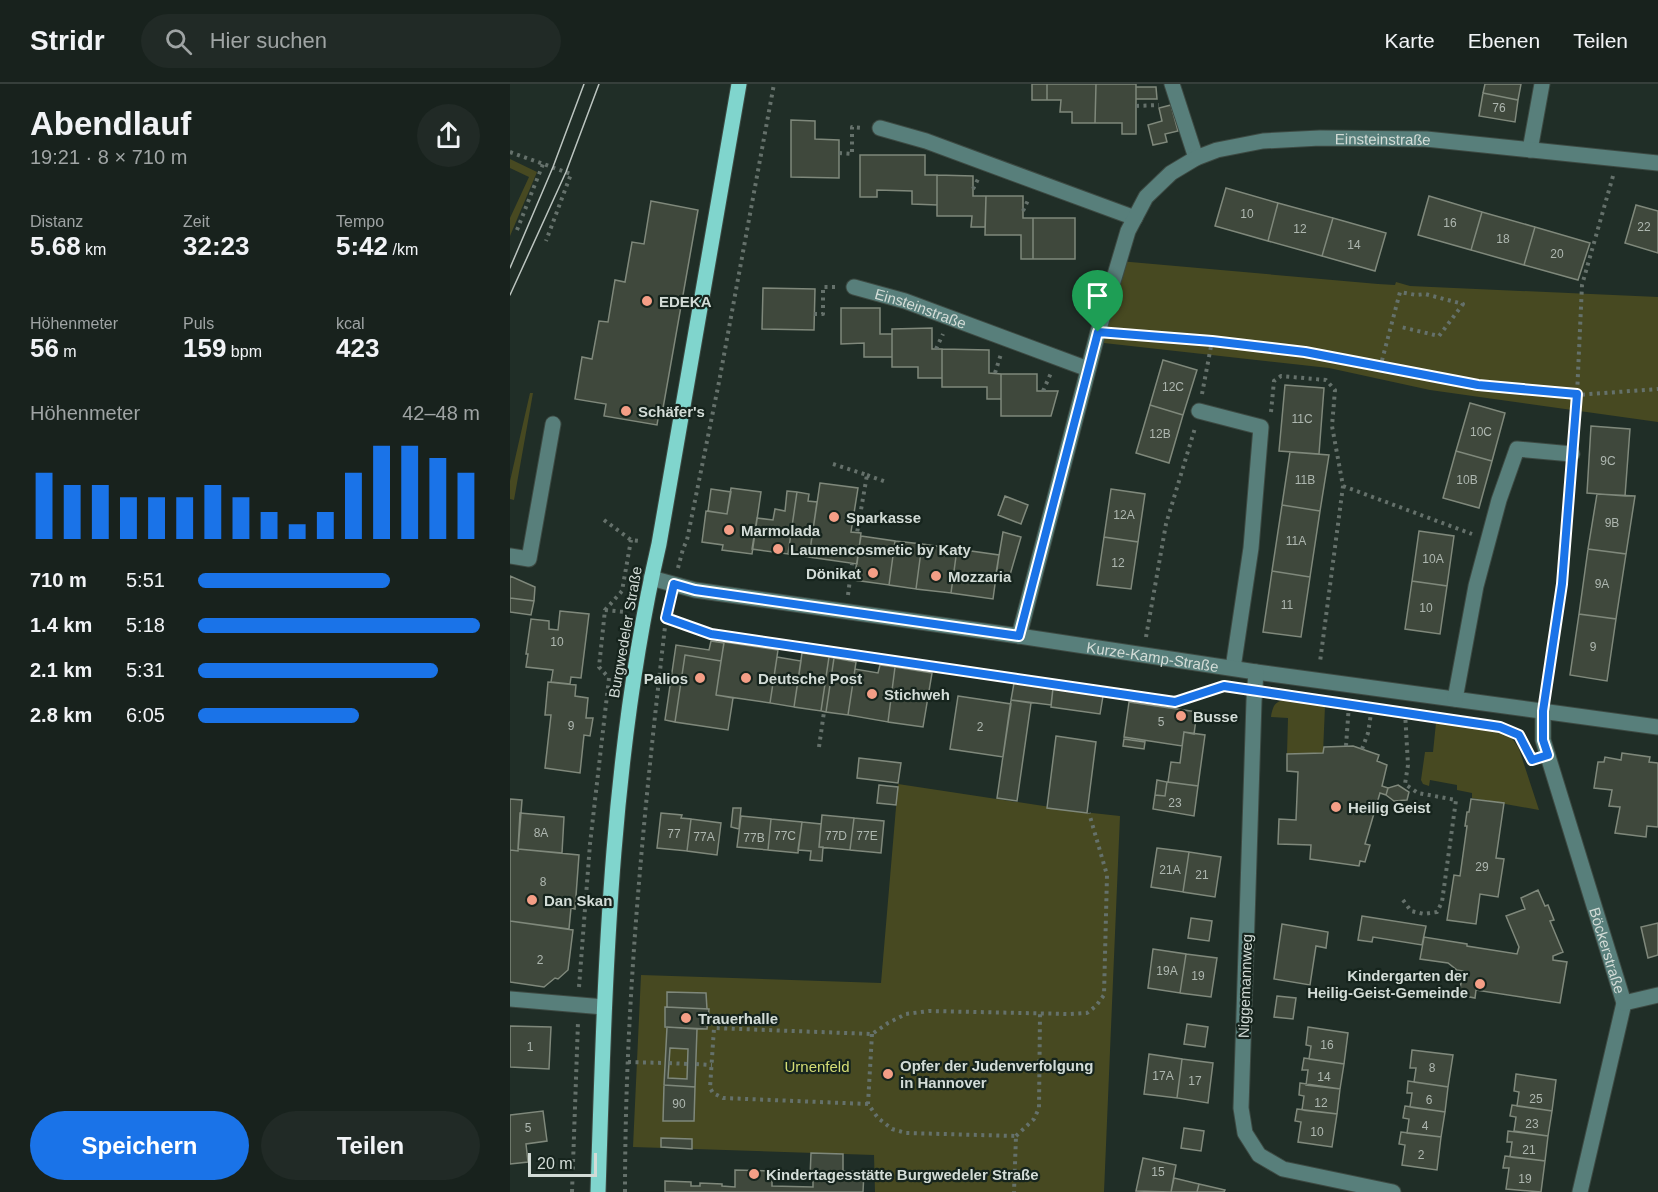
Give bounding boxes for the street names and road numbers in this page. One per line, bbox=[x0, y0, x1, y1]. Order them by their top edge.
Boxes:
street label: Einsteinstraße bbox=[1335, 130, 1432, 148]
street label: Einsteinstraße bbox=[873, 285, 969, 332]
street label: Burgwedeler Straße bbox=[605, 565, 645, 699]
street label: Kurze-Kamp-Straße bbox=[1085, 638, 1220, 675]
street label: Böckerstraße bbox=[1586, 905, 1629, 995]
street label: Niggemannweg bbox=[1235, 934, 1255, 1038]

